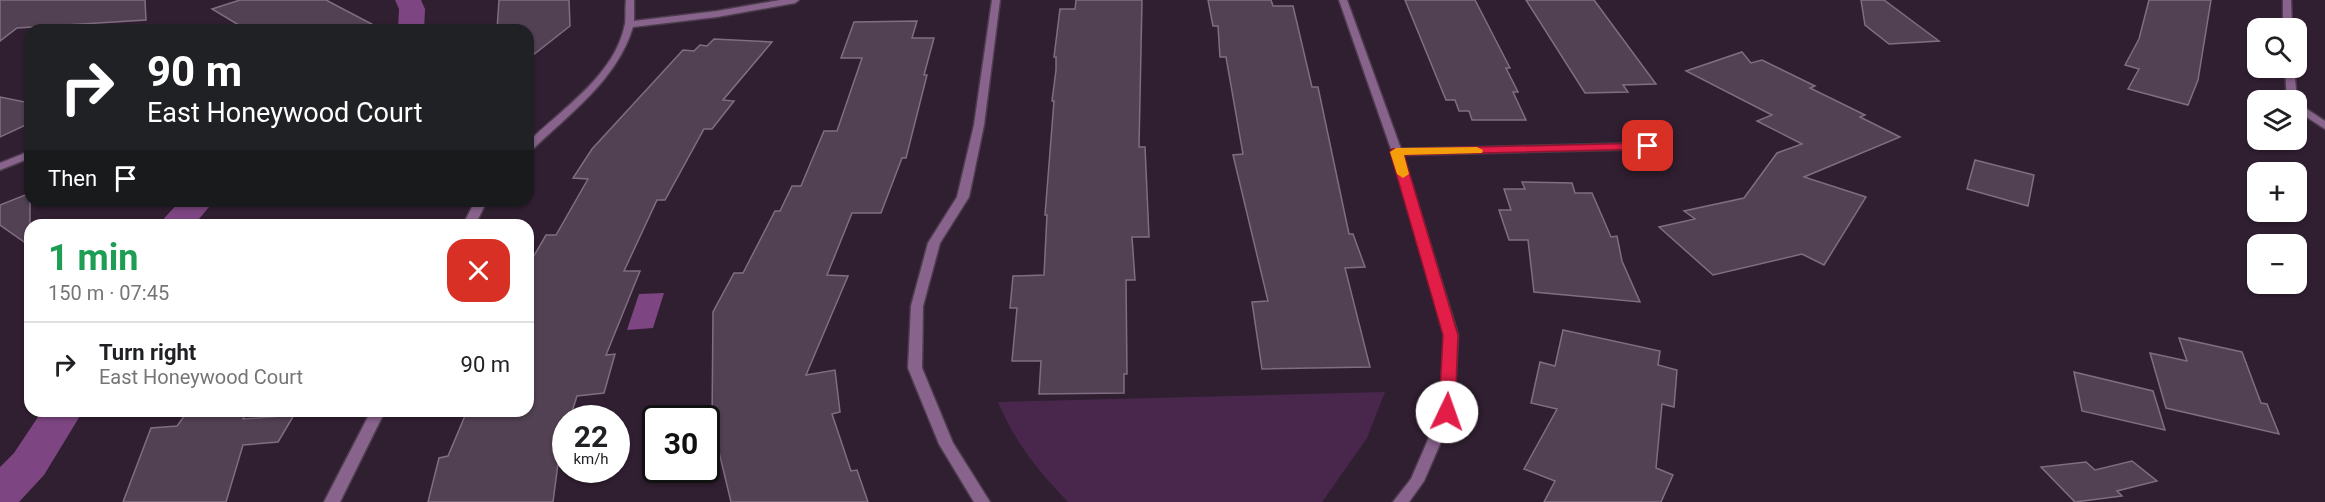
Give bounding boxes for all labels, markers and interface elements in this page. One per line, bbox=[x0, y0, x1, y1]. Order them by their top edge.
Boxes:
map controls bbox=[2247, 18, 2307, 294]
button: search bbox=[2247, 18, 2307, 78]
text: 90 m bbox=[147, 47, 242, 96]
icon: right bbox=[48, 48, 126, 126]
button: layers bbox=[2247, 90, 2307, 150]
text: East Honeywood Court bbox=[147, 97, 423, 129]
pin bbox=[1622, 120, 1673, 171]
icon: arrive bbox=[1631, 129, 1664, 162]
icon: arrive bbox=[109, 162, 142, 195]
button: + bbox=[2247, 162, 2307, 222]
text: Then bbox=[48, 166, 97, 191]
button: − bbox=[2247, 234, 2307, 294]
text: 1 min bbox=[48, 237, 139, 279]
button: close bbox=[447, 239, 510, 302]
text: 150 m · 07:45 bbox=[48, 281, 169, 305]
text: Turn right bbox=[99, 340, 196, 365]
icon: right bbox=[48, 348, 81, 381]
text: 90 m bbox=[461, 352, 510, 377]
text: East Honeywood Court bbox=[99, 365, 303, 389]
position arrow bbox=[1415, 380, 1479, 444]
speed limit sign: 30 bbox=[642, 405, 720, 483]
text: 22 bbox=[574, 419, 608, 454]
text: km/h bbox=[573, 450, 609, 468]

